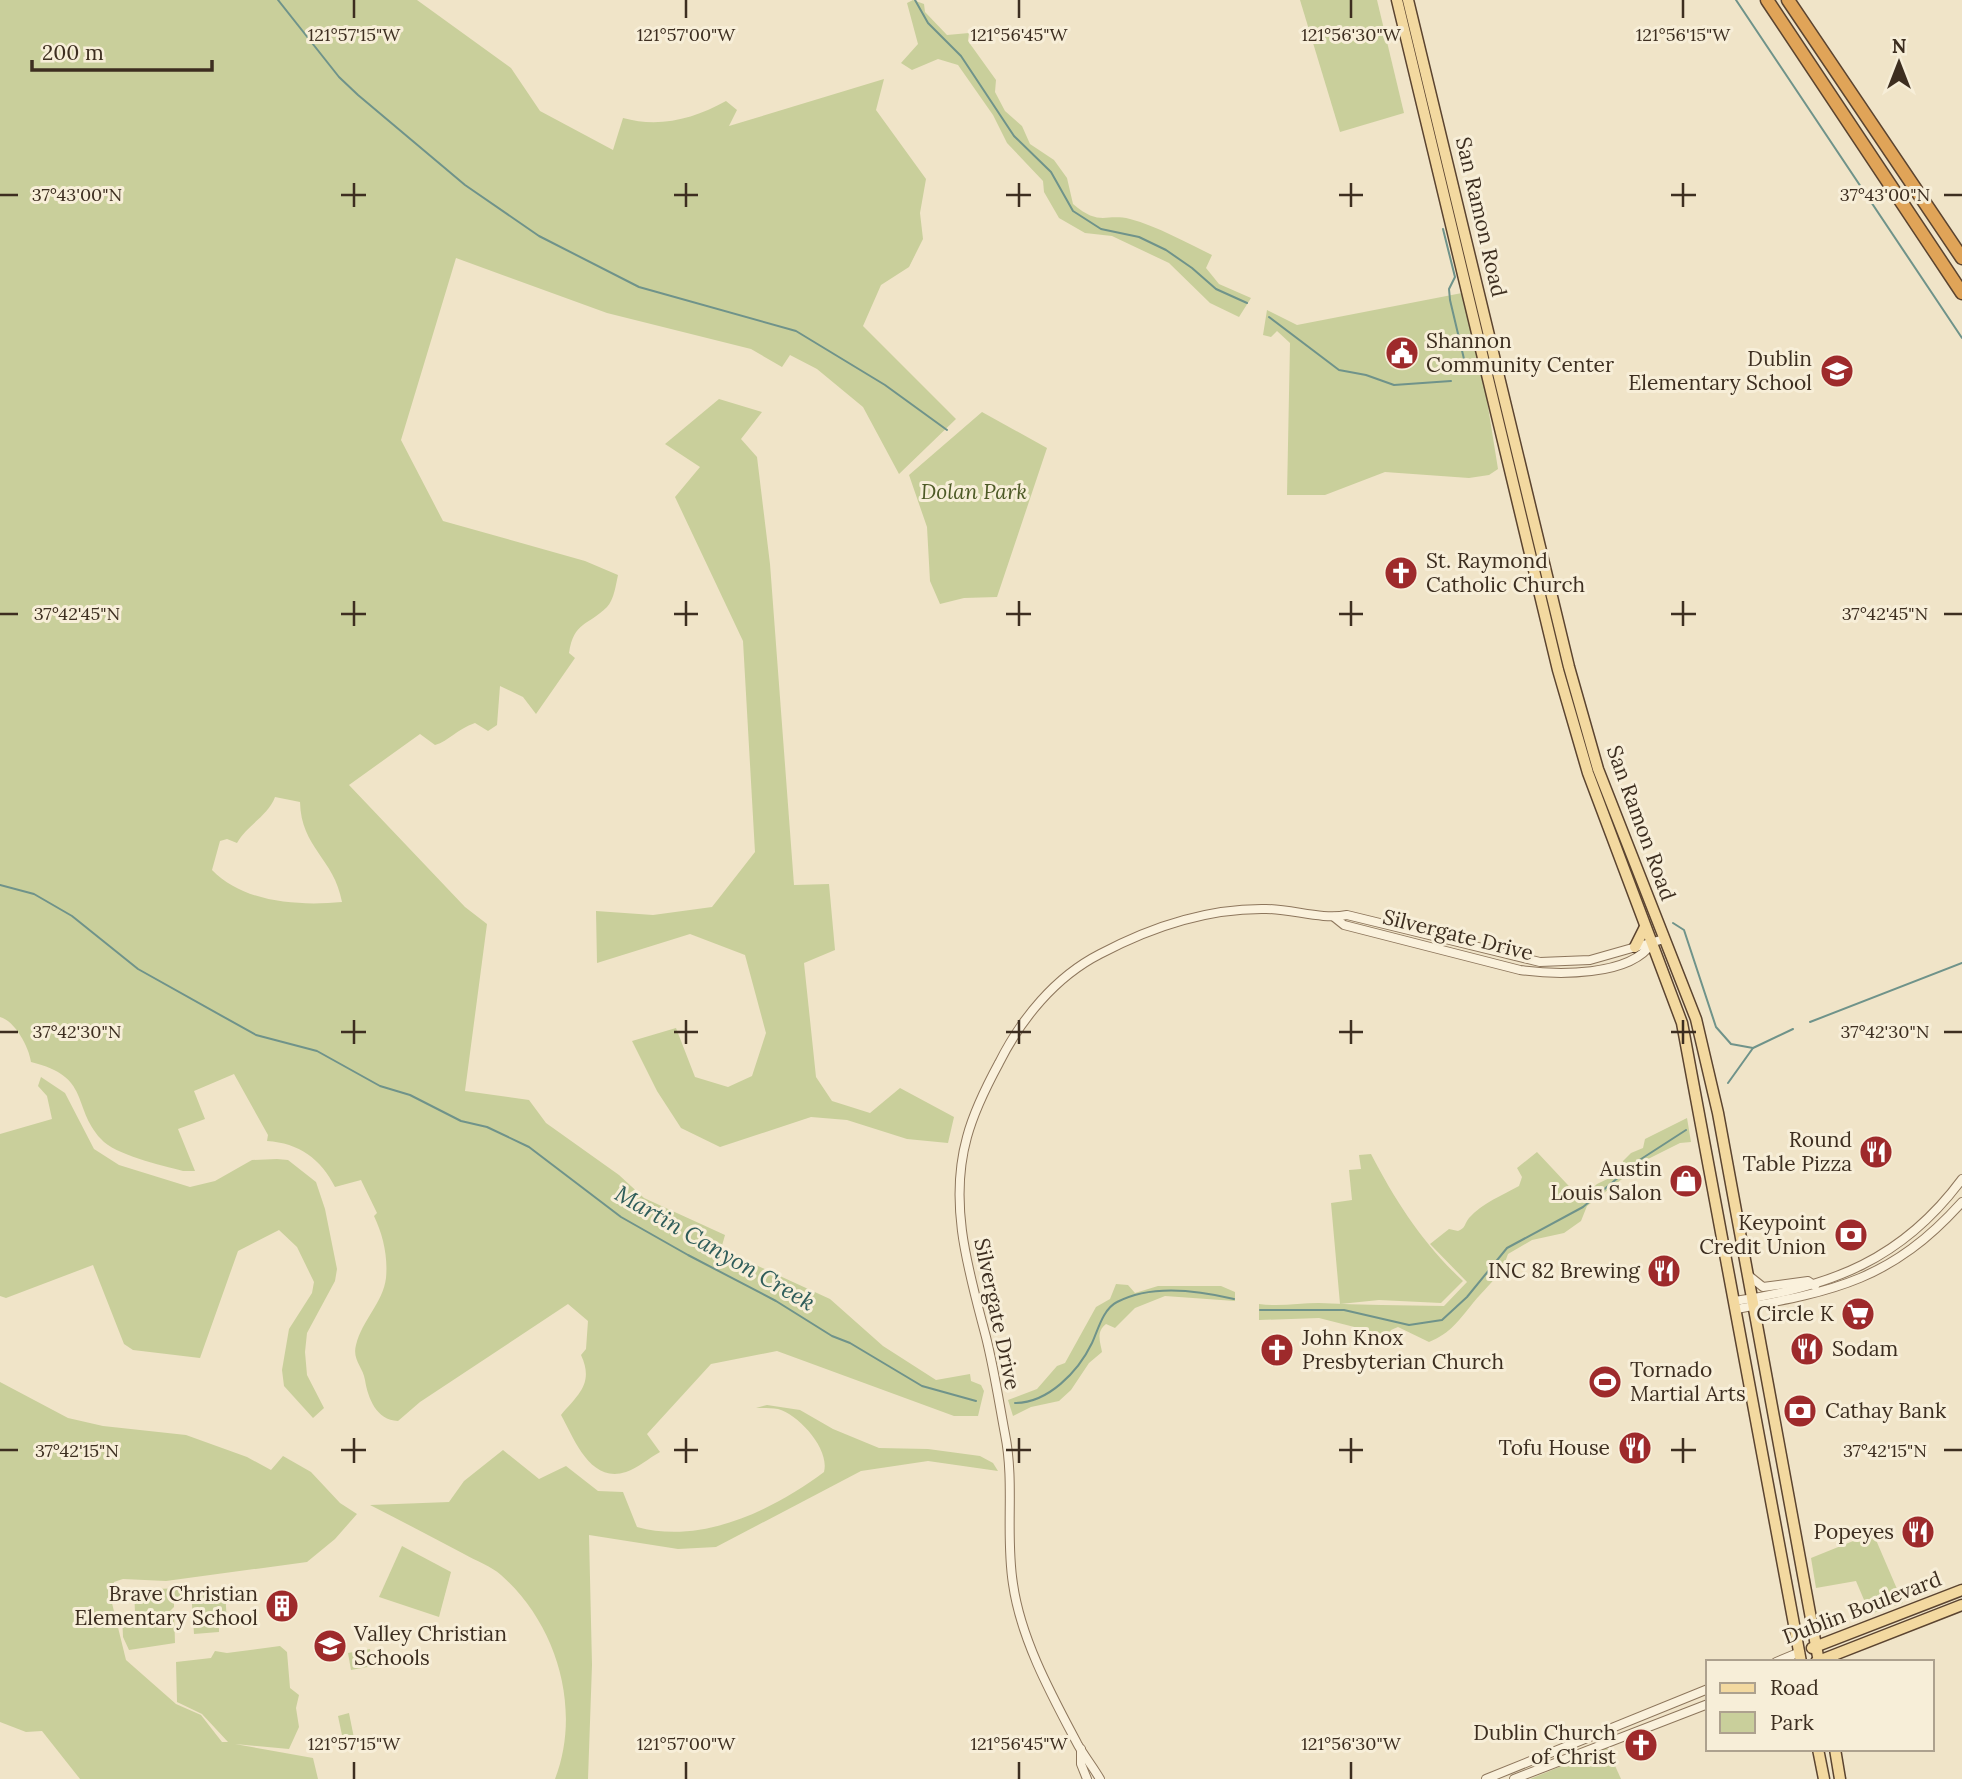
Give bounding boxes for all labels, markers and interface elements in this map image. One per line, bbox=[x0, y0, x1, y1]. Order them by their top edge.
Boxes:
text: 121°57'15"W bbox=[308, 23, 401, 46]
text: 121°57'00"W bbox=[637, 23, 736, 46]
text: 121°56'45"W bbox=[971, 23, 1069, 46]
text: 121°56'30"W bbox=[1301, 23, 1402, 46]
text: 121°56'15"W bbox=[1636, 23, 1731, 46]
scale bar bbox=[32, 28, 212, 72]
north arrow bbox=[1864, 28, 1934, 98]
text: N bbox=[1892, 34, 1907, 58]
text: 200 m bbox=[42, 39, 104, 66]
street label: San Ramon Road bbox=[1450, 134, 1513, 299]
text: 37°43'00"N bbox=[32, 183, 122, 206]
text: 37°43'00"N bbox=[1840, 183, 1930, 206]
place label: Shannon Community Center bbox=[1426, 327, 1614, 378]
public building icon: Shannon Community Center bbox=[1383, 334, 1421, 372]
place label: Dublin Elementary School bbox=[1628, 345, 1812, 396]
school or university icon: Dublin Elementary School bbox=[1818, 352, 1856, 390]
park label: Dolan Park bbox=[921, 478, 1027, 505]
place label: St. Raymond Catholic Church bbox=[1426, 547, 1585, 598]
church icon: St. Raymond Catholic Church bbox=[1382, 554, 1420, 592]
text: 37°42'45"N bbox=[34, 602, 120, 625]
text: 37°42'45"N bbox=[1842, 602, 1928, 625]
street label: San Ramon Road bbox=[1601, 742, 1682, 904]
street label: Silvergate Drive bbox=[1380, 903, 1536, 966]
text: 37°42'30"N bbox=[33, 1020, 121, 1043]
text: 37°42'30"N bbox=[1841, 1020, 1929, 1043]
place label: Round Table Pizza bbox=[1743, 1126, 1852, 1177]
restaurant icon: Round Table Pizza bbox=[1857, 1133, 1895, 1171]
place label: Austin Louis Salon bbox=[1550, 1155, 1662, 1206]
shop icon: Austin Louis Salon bbox=[1667, 1162, 1705, 1200]
water label: Martin Canyon Creek bbox=[610, 1178, 821, 1317]
place label: Keypoint Credit Union bbox=[1699, 1209, 1827, 1260]
bank icon: Keypoint Credit Union bbox=[1832, 1216, 1870, 1254]
street label: Silvergate Drive bbox=[968, 1236, 1027, 1392]
restaurant icon: INC 82 Brewing bbox=[1645, 1252, 1683, 1290]
place label: INC 82 Brewing bbox=[1488, 1257, 1640, 1284]
supermarket icon: Circle K bbox=[1839, 1295, 1877, 1333]
place label: Circle K bbox=[1756, 1300, 1835, 1327]
place label: John Knox Presbyterian Church bbox=[1301, 1324, 1504, 1375]
restaurant icon: Sodam bbox=[1788, 1330, 1826, 1368]
church icon: John Knox Presbyterian Church bbox=[1258, 1331, 1296, 1369]
place label: Sodam bbox=[1832, 1335, 1899, 1362]
place label: Tornado Martial Arts bbox=[1630, 1356, 1746, 1407]
sports icon: Tornado Martial Arts bbox=[1586, 1363, 1624, 1401]
bank icon: Cathay Bank bbox=[1781, 1392, 1819, 1430]
place label: Cathay Bank bbox=[1825, 1397, 1947, 1424]
restaurant icon: Tofu House bbox=[1616, 1429, 1654, 1467]
place label: Tofu House bbox=[1498, 1434, 1610, 1461]
text: 37°42'15"N bbox=[35, 1439, 119, 1462]
text: 37°42'15"N bbox=[1843, 1439, 1927, 1462]
restaurant icon: Popeyes bbox=[1899, 1513, 1937, 1551]
place label: Popeyes bbox=[1813, 1518, 1894, 1545]
street label: Dublin Boulevard bbox=[1779, 1565, 1945, 1650]
place label: Brave Christian Elementary School bbox=[74, 1580, 258, 1631]
building icon: Brave Christian Elementary School bbox=[263, 1587, 301, 1625]
place label: Valley Christian Schools bbox=[353, 1620, 507, 1671]
school or university icon: Valley Christian Schools bbox=[311, 1627, 349, 1665]
legend bbox=[1706, 1660, 1934, 1751]
text: Road bbox=[1770, 1674, 1819, 1701]
text: Park bbox=[1770, 1709, 1814, 1736]
place label: Dublin Church of Christ bbox=[1473, 1719, 1617, 1770]
church icon: Dublin Church of Christ bbox=[1622, 1726, 1660, 1764]
text: 121°57'15"W bbox=[308, 1732, 401, 1755]
text: 121°57'00"W bbox=[637, 1732, 736, 1755]
text: 121°56'45"W bbox=[971, 1732, 1069, 1755]
text: 121°56'30"W bbox=[1301, 1732, 1402, 1755]

